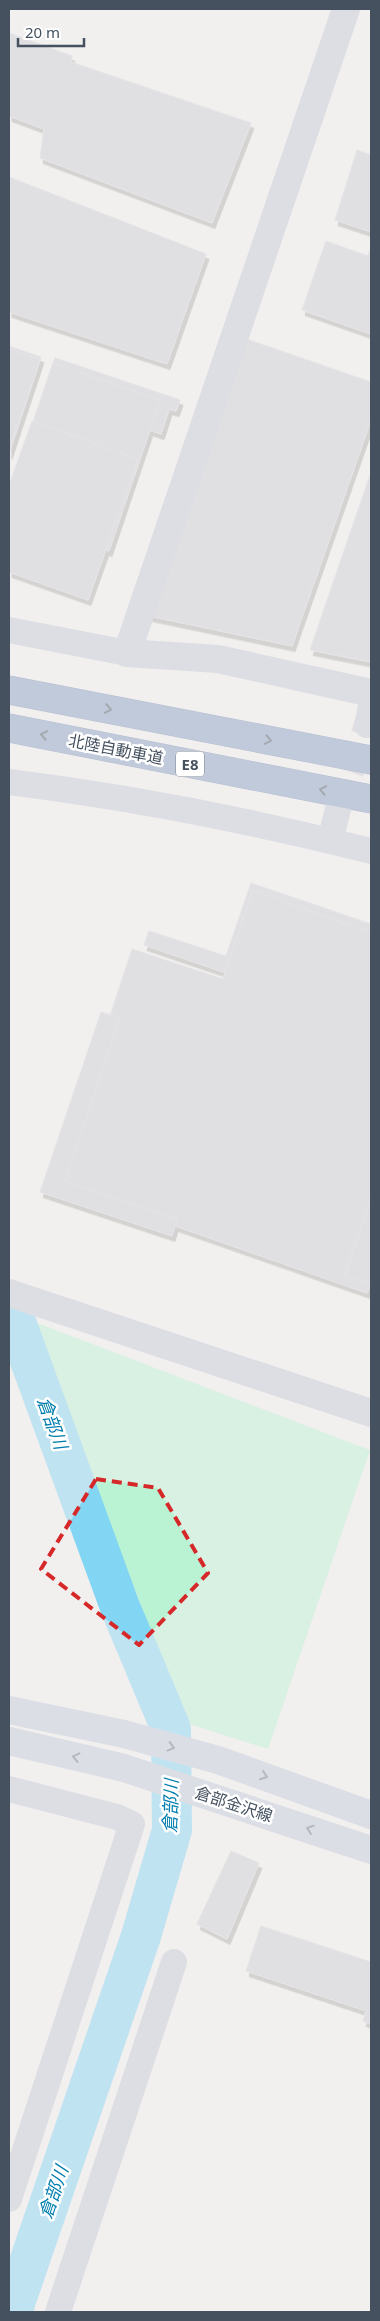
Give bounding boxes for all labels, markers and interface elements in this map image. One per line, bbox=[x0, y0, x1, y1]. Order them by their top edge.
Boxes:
scale bar bbox=[18, 15, 84, 47]
text: 20 m bbox=[25, 22, 60, 42]
one-way arrow bbox=[104, 704, 113, 714]
street label: 北陸自動車道 bbox=[67, 729, 165, 769]
one-way arrow bbox=[39, 730, 48, 741]
one-way arrow bbox=[263, 734, 272, 745]
road number: E8 bbox=[176, 752, 204, 776]
one-way arrow bbox=[319, 785, 328, 795]
water label: 倉部川 bbox=[32, 1394, 74, 1454]
one-way arrow bbox=[166, 1741, 175, 1752]
one-way arrow bbox=[72, 1752, 81, 1763]
one-way arrow bbox=[259, 1770, 268, 1780]
water label: 倉部川 bbox=[157, 1777, 183, 1833]
street label: 倉部金沢線 bbox=[193, 1781, 275, 1827]
one-way arrow bbox=[306, 1825, 315, 1835]
water label: 倉部川 bbox=[33, 2161, 74, 2221]

